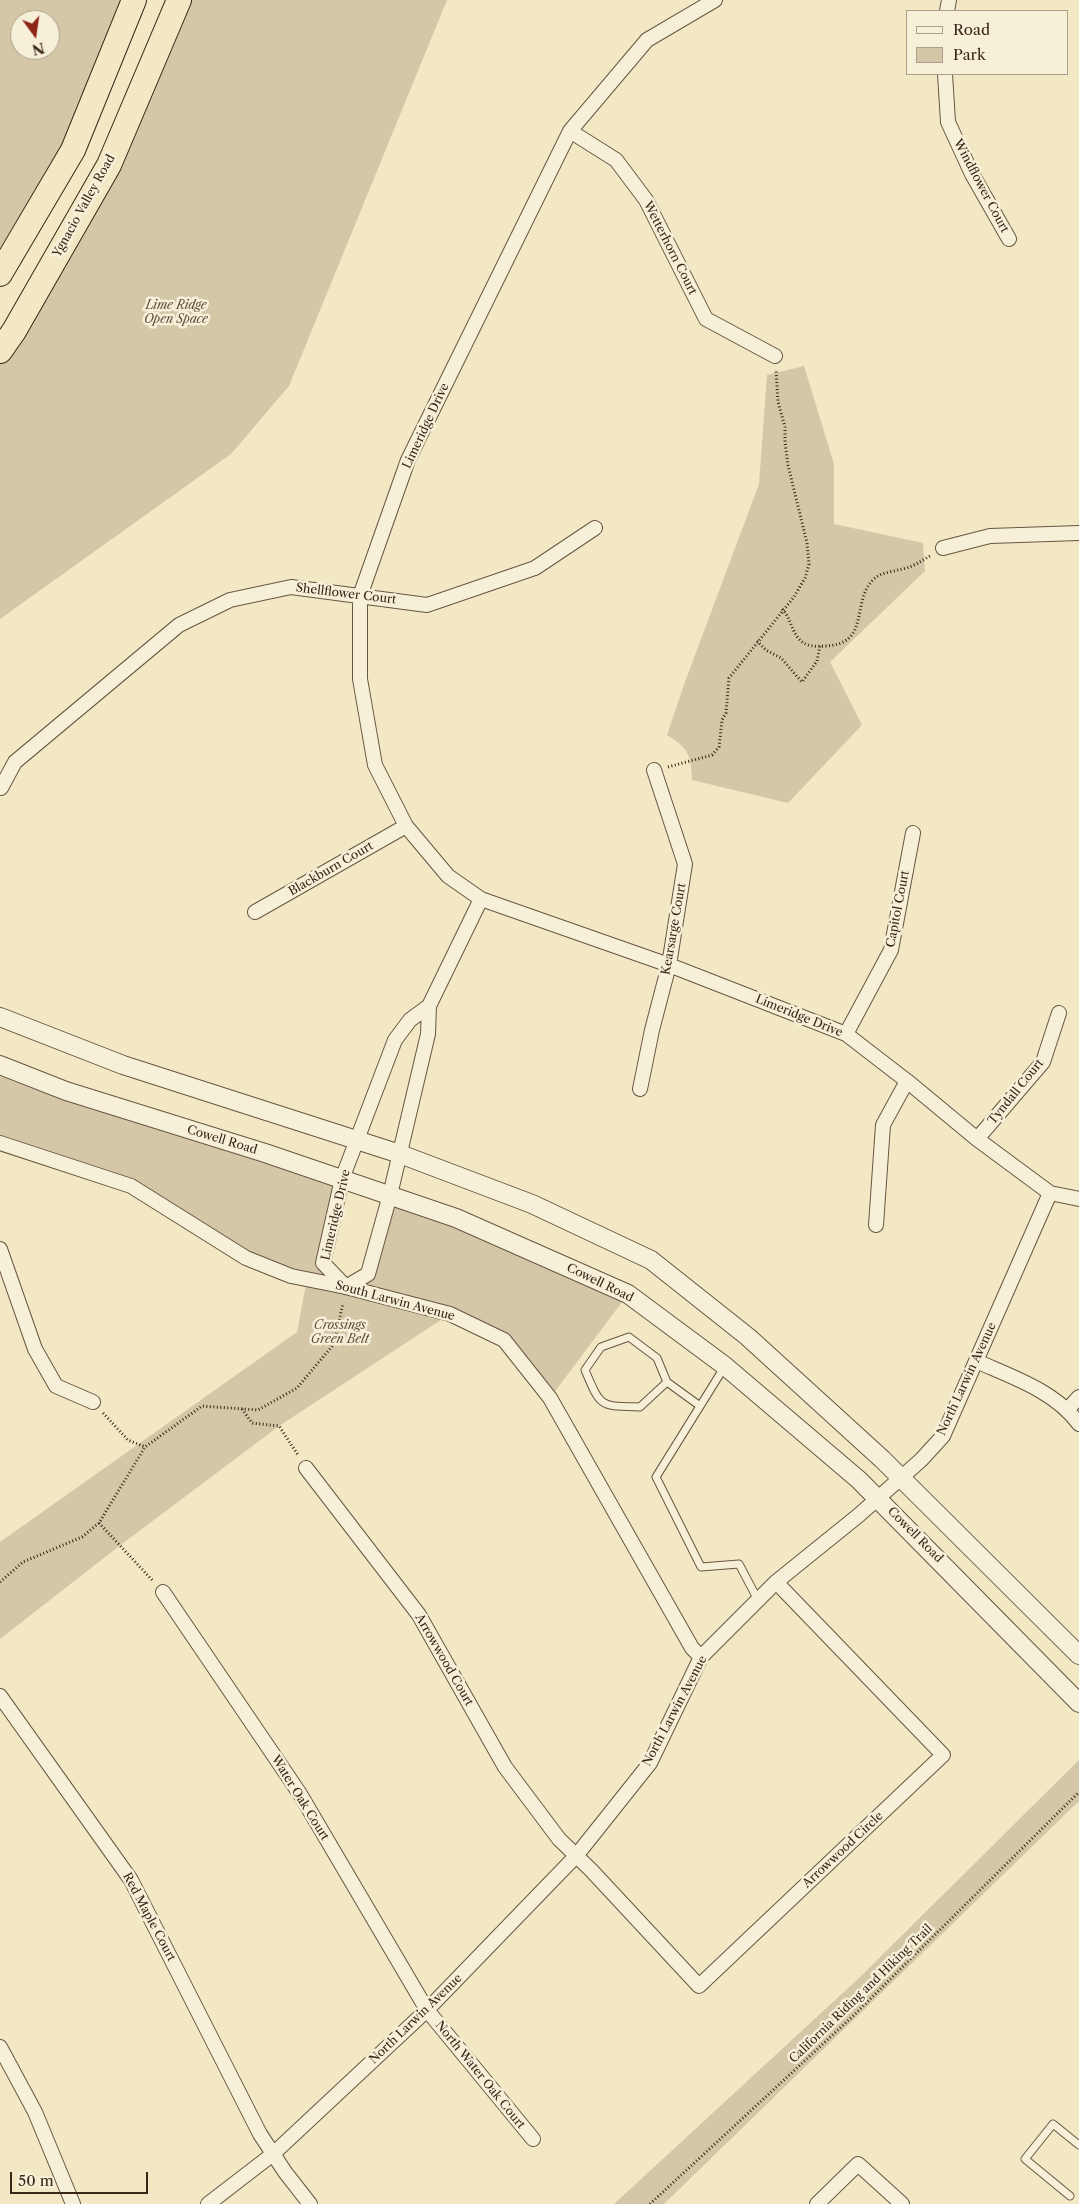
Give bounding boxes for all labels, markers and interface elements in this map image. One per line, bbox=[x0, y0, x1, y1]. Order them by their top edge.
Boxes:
north arrow bbox=[10, 10, 60, 60]
legend bbox=[906, 10, 1069, 75]
text: Road bbox=[953, 20, 990, 39]
text: N bbox=[30, 38, 46, 59]
text: Park bbox=[953, 45, 986, 64]
street label: Windflower Court bbox=[950, 137, 1012, 235]
street label: Ygnacio Valley Road bbox=[50, 152, 118, 260]
street label: Wetterhorn Court bbox=[640, 199, 700, 297]
park label: Lime Ridge Open Space bbox=[144, 299, 208, 327]
street label: Limeridge Drive bbox=[400, 381, 452, 471]
street label: Shellflower Court bbox=[295, 581, 397, 607]
street label: Blackburn Court bbox=[286, 839, 376, 899]
street label: Capitol Court bbox=[883, 869, 913, 949]
street label: Kearsarge Court bbox=[659, 882, 689, 976]
street label: Limeridge Drive bbox=[753, 992, 845, 1040]
street label: Tyndall Court bbox=[985, 1056, 1047, 1128]
street label: Cowell Road bbox=[185, 1123, 259, 1157]
street label: Limeridge Drive bbox=[319, 1168, 353, 1262]
street label: Cowell Road bbox=[564, 1261, 636, 1305]
street label: South Larwin Avenue bbox=[334, 1278, 456, 1324]
park label: Crossings Green Belt bbox=[311, 1319, 369, 1347]
street label: North Larwin Avenue bbox=[934, 1320, 1000, 1438]
street label: Cowell Road bbox=[884, 1504, 946, 1566]
street label: Arrowwood Court bbox=[412, 1611, 476, 1709]
street label: North Larwin Avenue bbox=[640, 1653, 710, 1769]
street label: Water Oak Court bbox=[268, 1753, 332, 1843]
street label: Arrowwood Circle bbox=[800, 1809, 886, 1891]
street label: Red Maple Court bbox=[120, 1870, 178, 1964]
street label: California Riding and Hiking Trail bbox=[787, 1922, 935, 2066]
street label: North Larwin Avenue bbox=[367, 1971, 465, 2067]
street label: North Water Oak Court bbox=[432, 2018, 528, 2132]
scale bar bbox=[12, 2162, 150, 2194]
text: 50 m bbox=[18, 2171, 54, 2190]

